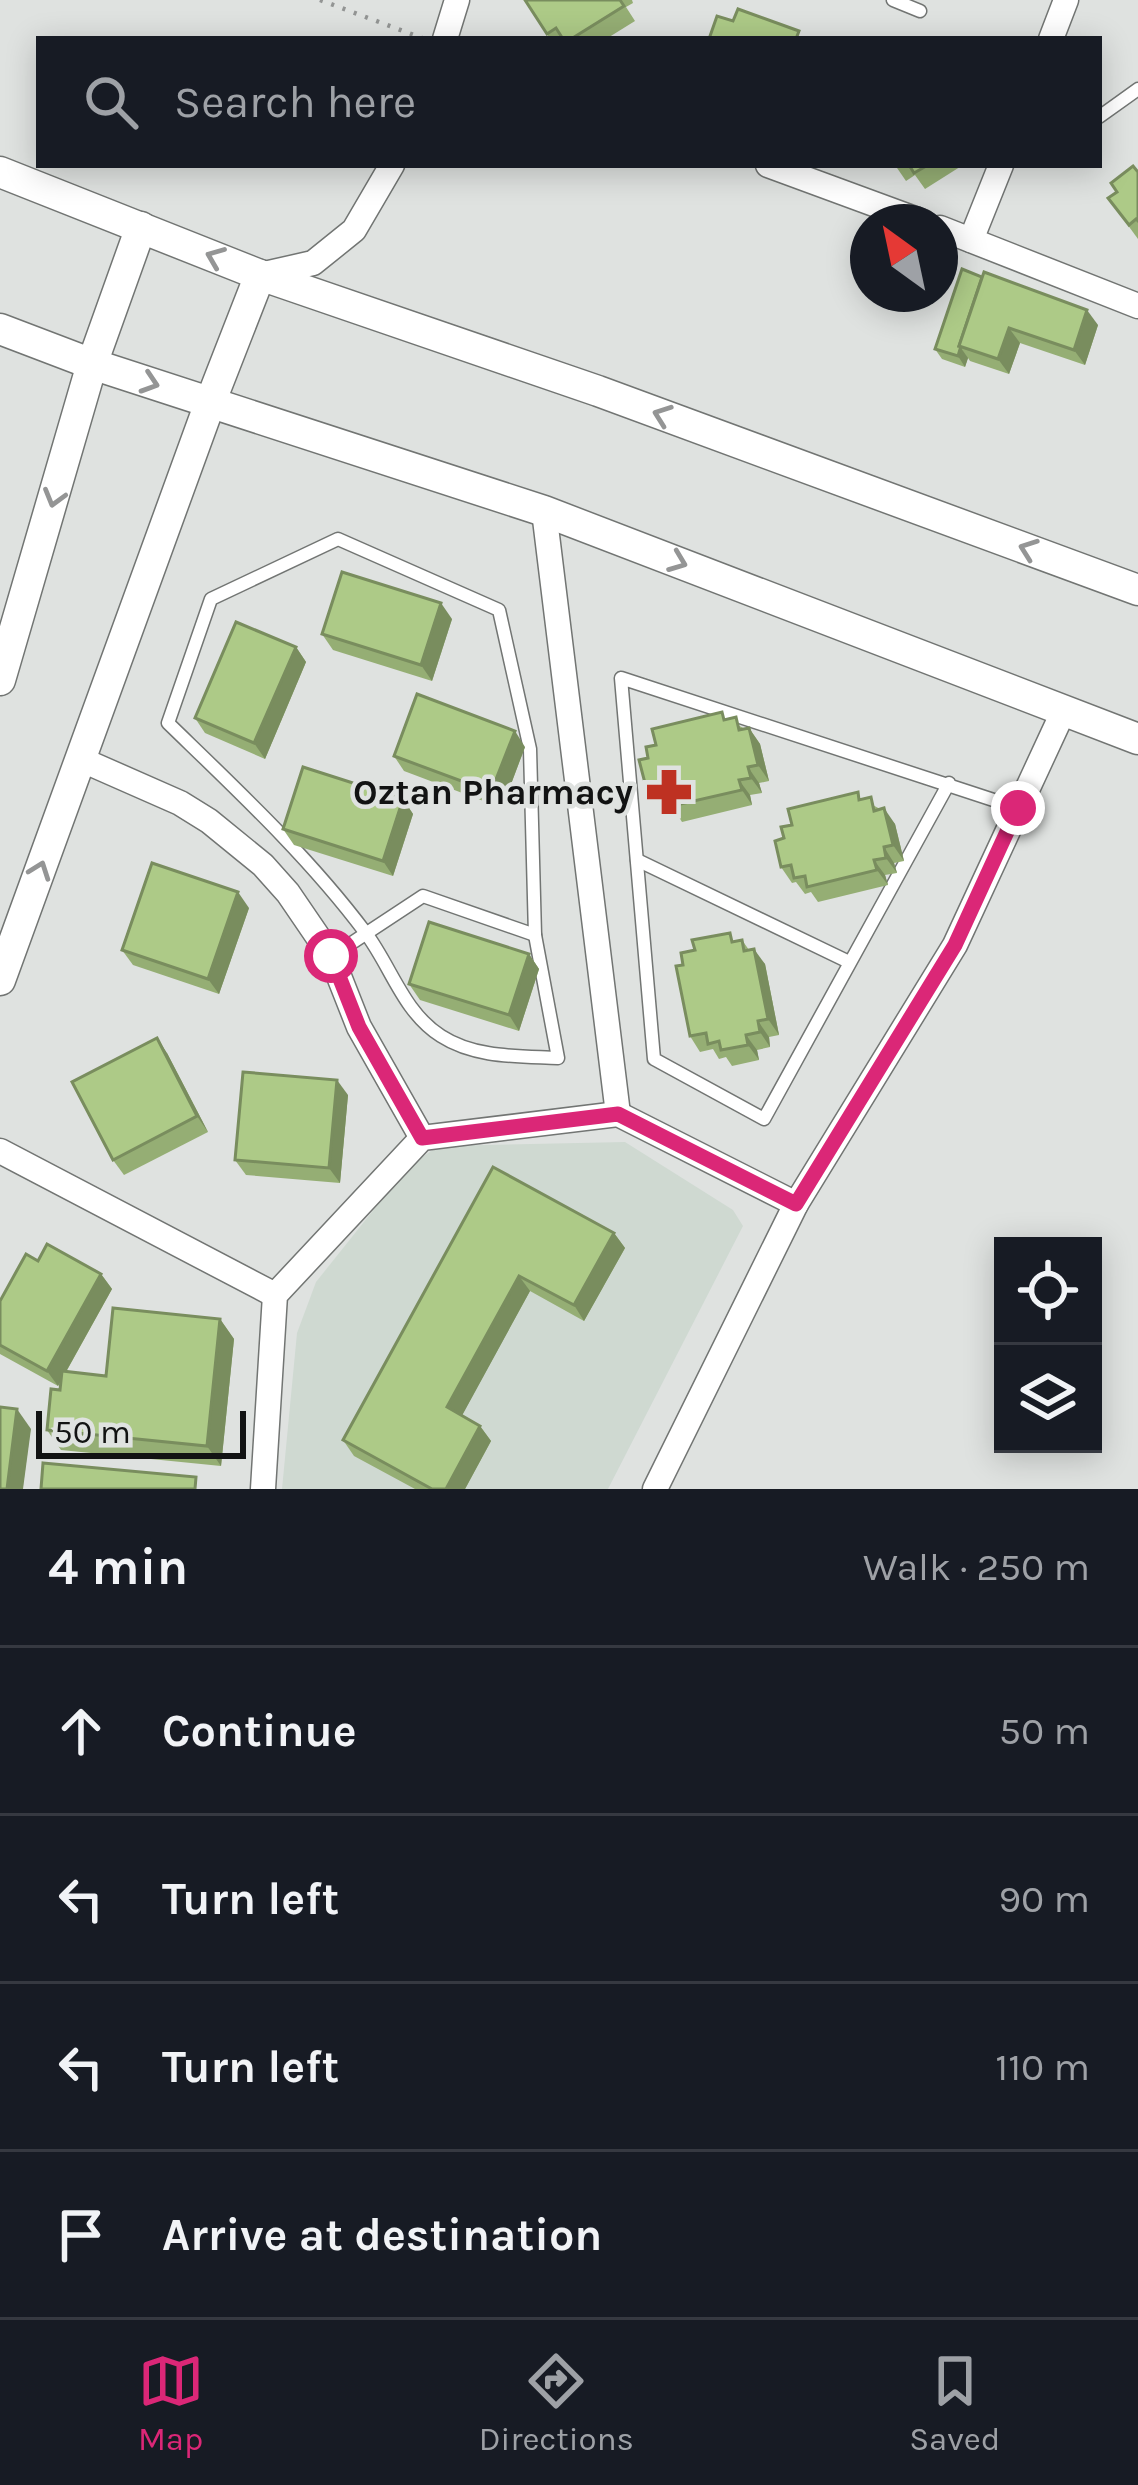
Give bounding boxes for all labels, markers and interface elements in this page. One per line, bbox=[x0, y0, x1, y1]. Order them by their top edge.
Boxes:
search box bbox=[36, 36, 1102, 168]
icon: search bbox=[78, 69, 144, 135]
text: Search here bbox=[174, 76, 416, 128]
north arrow bbox=[850, 204, 958, 312]
one-way arrow bbox=[206, 247, 227, 271]
one-way arrow bbox=[139, 369, 160, 394]
one-way arrow bbox=[653, 405, 674, 429]
one-way arrow bbox=[43, 487, 68, 508]
one-way arrow bbox=[1019, 539, 1040, 564]
one-way arrow bbox=[666, 548, 687, 573]
pharmacy icon: Oztan Pharmacy bbox=[644, 767, 694, 817]
place label: Oztan Pharmacy bbox=[353, 771, 633, 814]
route end bbox=[991, 781, 1045, 835]
one-way arrow bbox=[26, 861, 50, 882]
route start bbox=[304, 929, 358, 983]
map controls bbox=[994, 1237, 1102, 1453]
button: locate bbox=[994, 1237, 1102, 1345]
button: layers bbox=[994, 1345, 1102, 1453]
scale bar bbox=[36, 1405, 246, 1458]
text: 50 m bbox=[54, 1413, 131, 1451]
text: 4 min bbox=[48, 1537, 188, 1597]
text: Walk · 250 m bbox=[863, 1544, 1090, 1590]
icon: ahead bbox=[48, 1698, 114, 1764]
text: Continue bbox=[162, 1705, 357, 1757]
text: 50 m bbox=[999, 1708, 1090, 1754]
icon: left bbox=[48, 1866, 114, 1932]
text: Turn left bbox=[162, 1873, 339, 1925]
text: 90 m bbox=[998, 1876, 1090, 1922]
icon: left bbox=[48, 2034, 114, 2100]
text: Turn left bbox=[162, 2041, 339, 2093]
text: 110 m bbox=[995, 2044, 1090, 2090]
icon: arrive bbox=[48, 2202, 114, 2268]
text: Arrive at destination bbox=[162, 2209, 602, 2261]
tab: Map bbox=[138, 2348, 204, 2458]
tab: Directions bbox=[479, 2348, 634, 2458]
tab: Saved bbox=[909, 2348, 1000, 2458]

